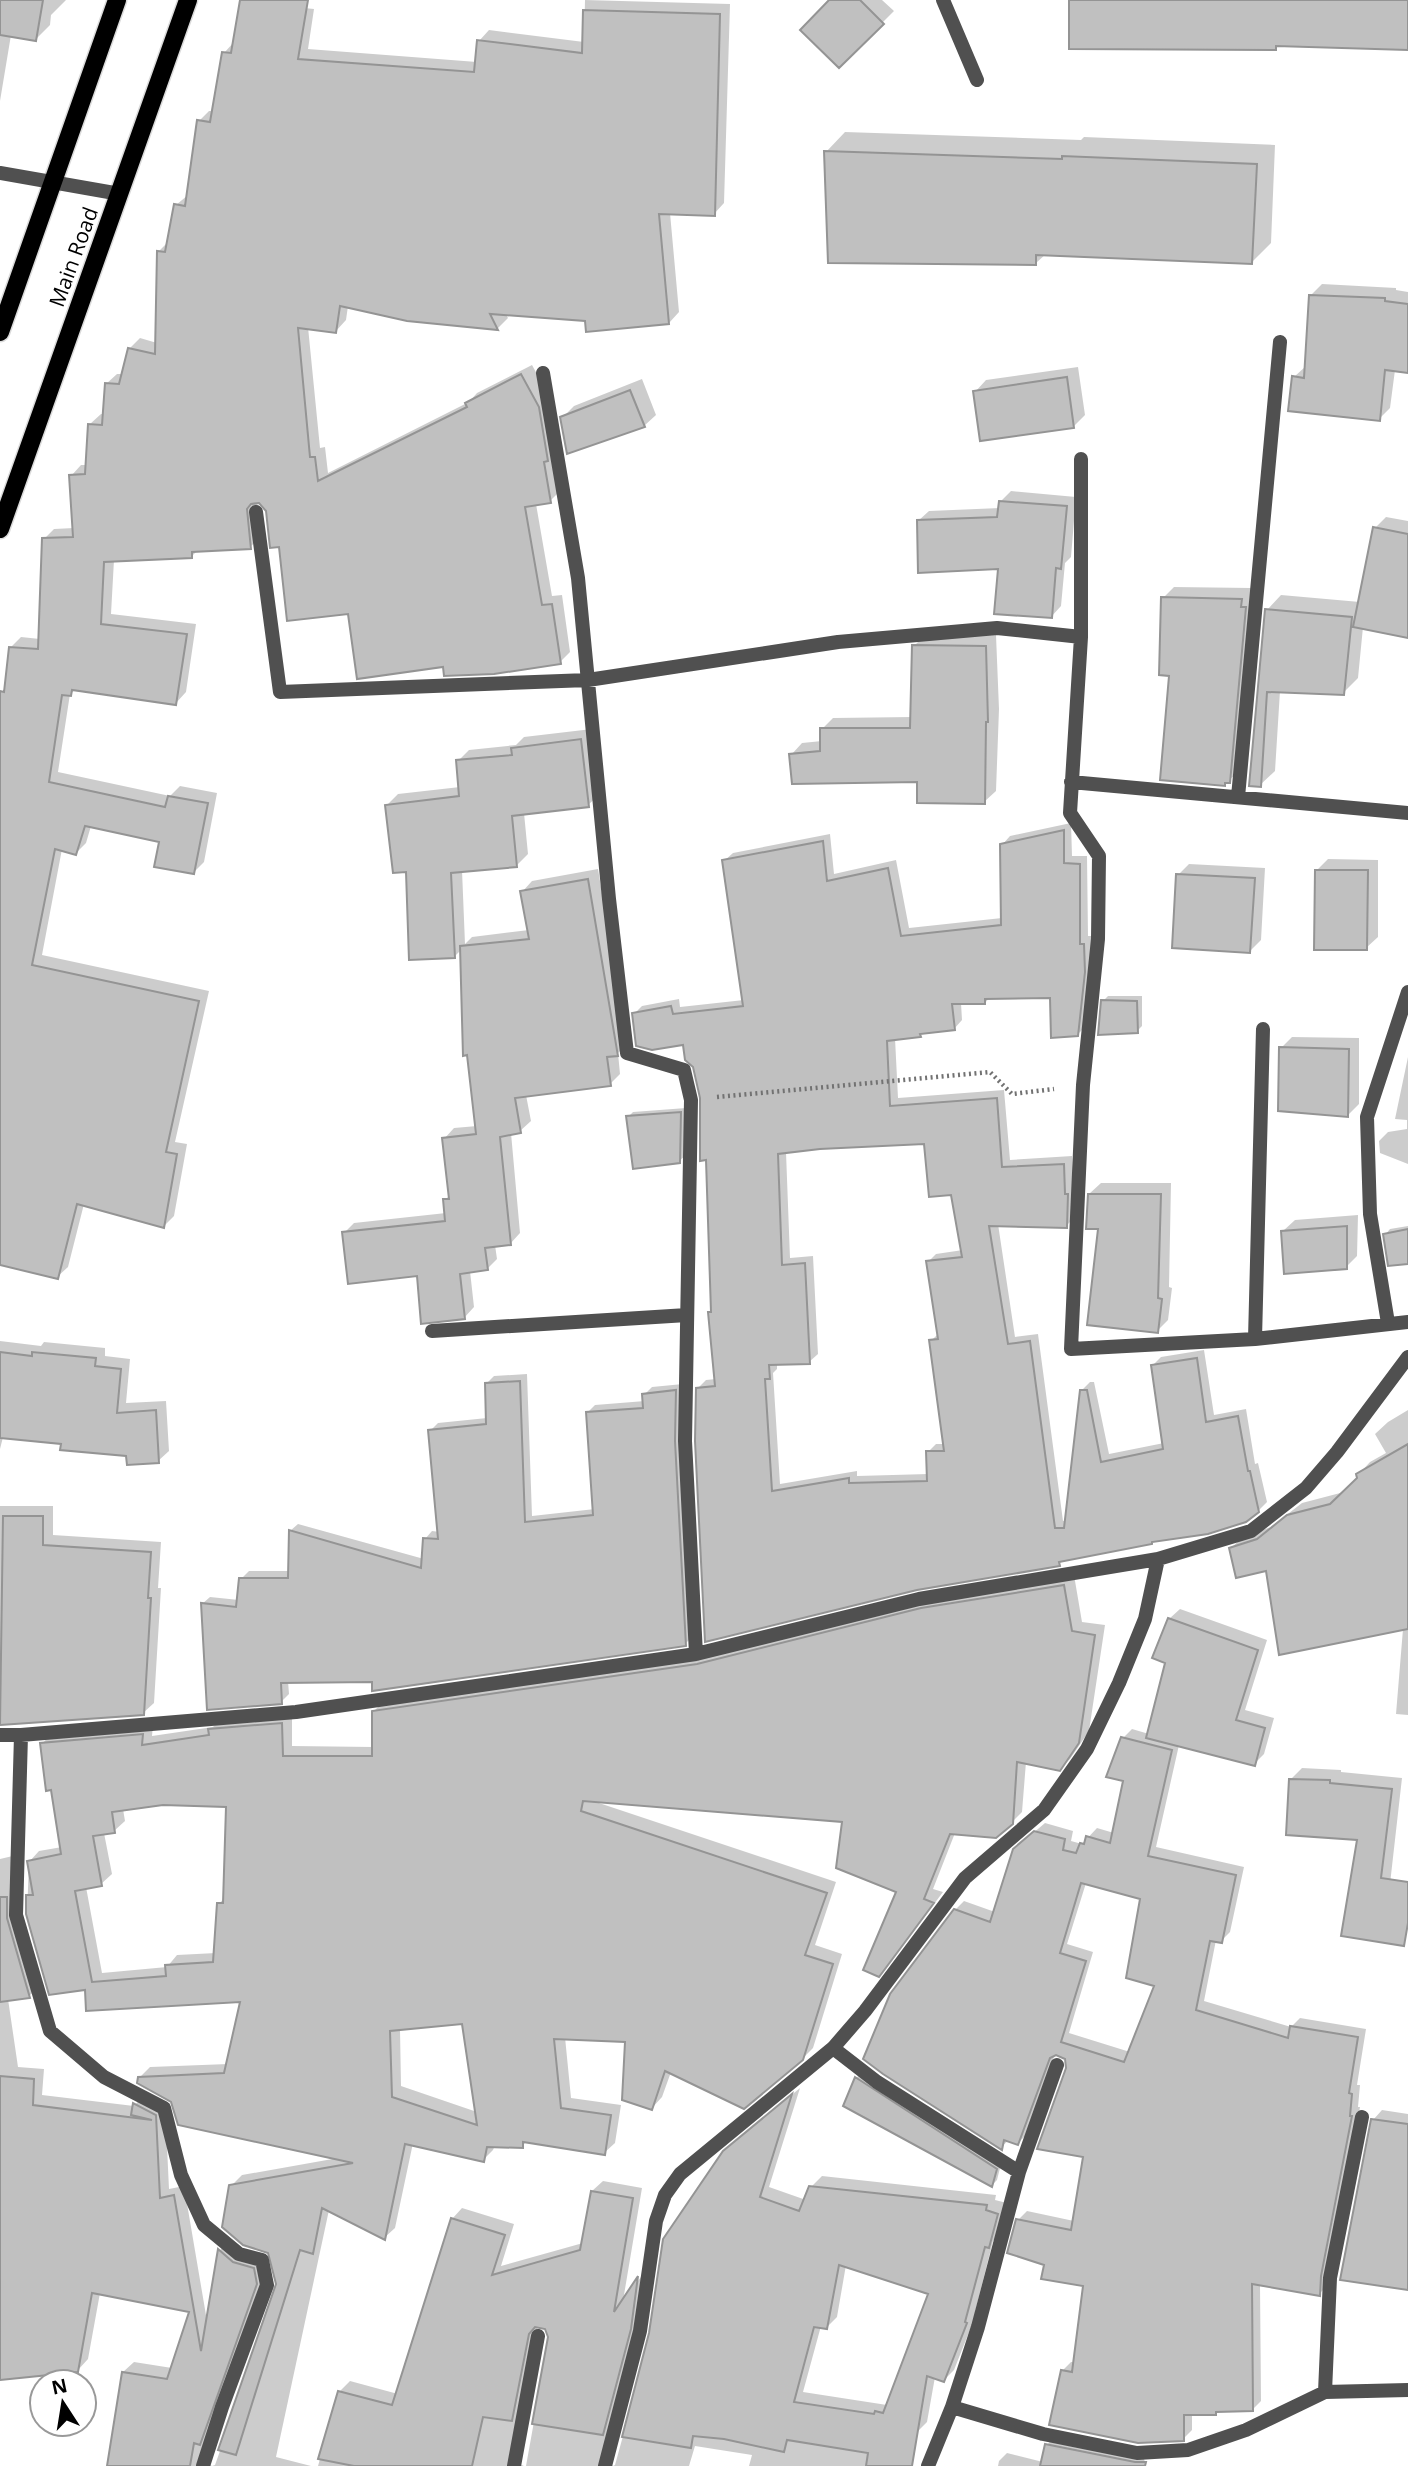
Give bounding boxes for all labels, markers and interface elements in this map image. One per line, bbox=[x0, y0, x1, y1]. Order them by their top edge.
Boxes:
street label: Main Road bbox=[42, 203, 104, 310]
north arrow bbox=[28, 2368, 98, 2438]
text: N bbox=[49, 2372, 70, 2401]

